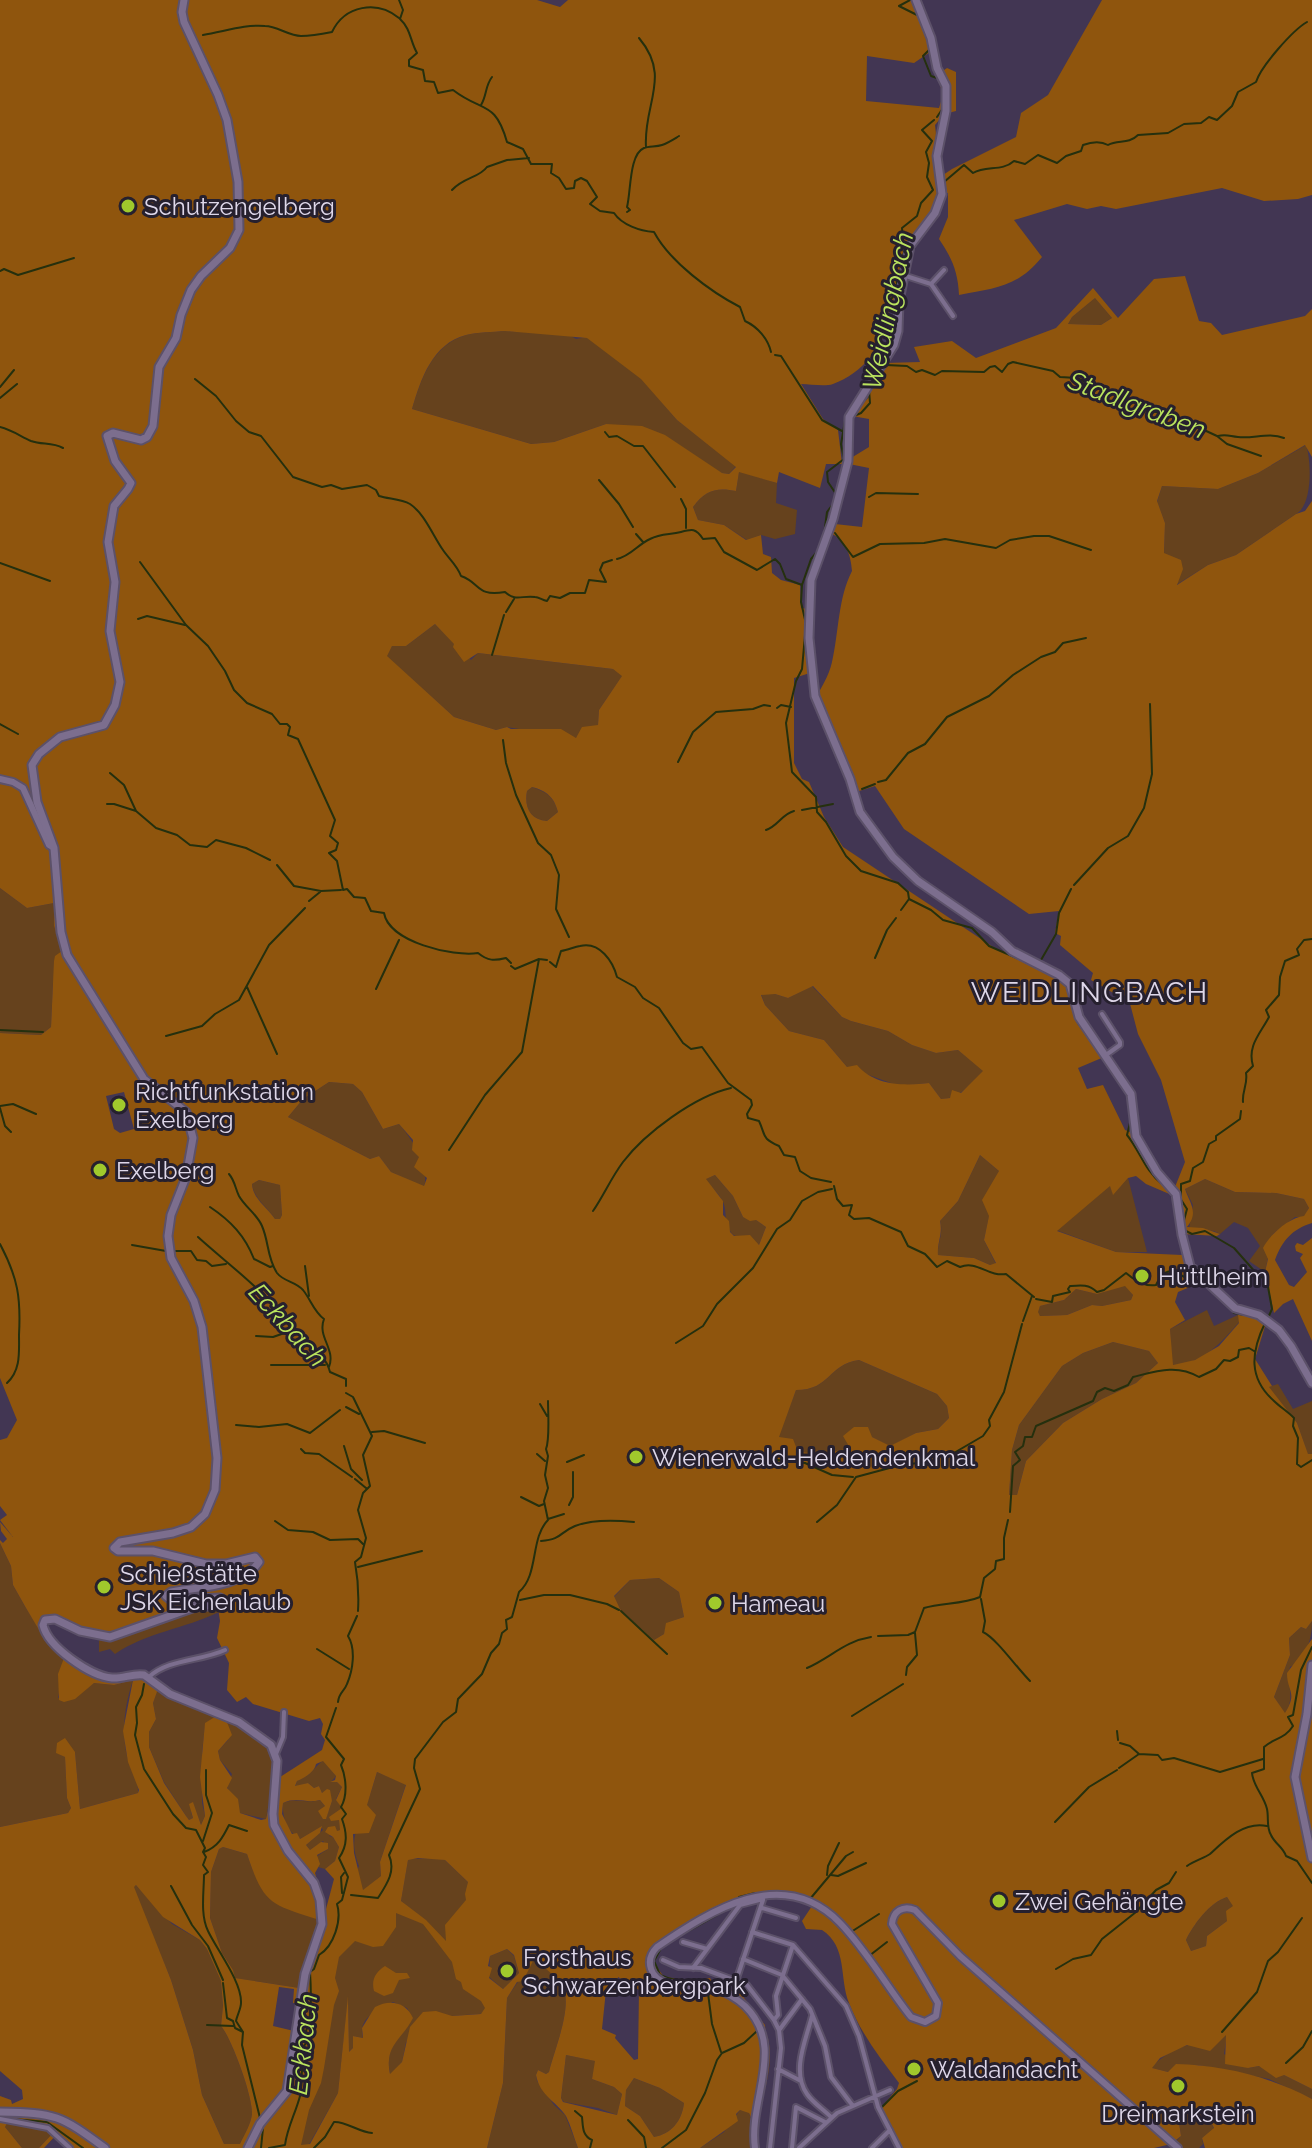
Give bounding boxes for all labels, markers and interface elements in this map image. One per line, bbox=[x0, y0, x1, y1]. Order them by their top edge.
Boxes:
place label: Schutzengelberg bbox=[144, 192, 335, 221]
marker: Schutzengelberg bbox=[119, 197, 137, 215]
water label: Weidlingbach bbox=[857, 229, 919, 393]
water label: Stadlgraben bbox=[1063, 365, 1210, 445]
district label: WEIDLINGBACH bbox=[971, 976, 1209, 1009]
place label: Richtfunkstation Exelberg bbox=[135, 1077, 314, 1134]
marker: Richtfunkstation Exelberg bbox=[110, 1096, 128, 1114]
place label: Exelberg bbox=[116, 1156, 215, 1185]
marker: Exelberg bbox=[91, 1161, 109, 1179]
place label: Hüttlheim bbox=[1158, 1262, 1268, 1291]
marker: Hüttlheim bbox=[1133, 1267, 1151, 1285]
water label: Eckbach bbox=[243, 1277, 333, 1373]
place label: Wienerwald-Heldendenkmal bbox=[652, 1443, 976, 1472]
marker: Wienerwald-Heldendenkmal bbox=[627, 1448, 645, 1466]
place label: Schießstätte JSK Eichenlaub bbox=[120, 1559, 291, 1616]
marker: Schießstätte JSK Eichenlaub bbox=[95, 1578, 113, 1596]
place label: Hameau bbox=[731, 1589, 825, 1618]
marker: Hameau bbox=[706, 1594, 724, 1612]
place label: Zwei Gehängte bbox=[1015, 1887, 1183, 1916]
marker: Zwei Gehängte bbox=[990, 1892, 1008, 1910]
place label: Forsthaus Schwarzenbergpark bbox=[523, 1943, 746, 2000]
marker: Forsthaus Schwarzenbergpark bbox=[498, 1962, 516, 1980]
water label: Eckbach bbox=[283, 1992, 323, 2096]
place label: Waldandacht bbox=[930, 2055, 1079, 2084]
marker: Waldandacht bbox=[905, 2060, 923, 2078]
marker: Dreimarkstein bbox=[1169, 2077, 1187, 2095]
place label: Dreimarkstein bbox=[1101, 2099, 1255, 2128]

